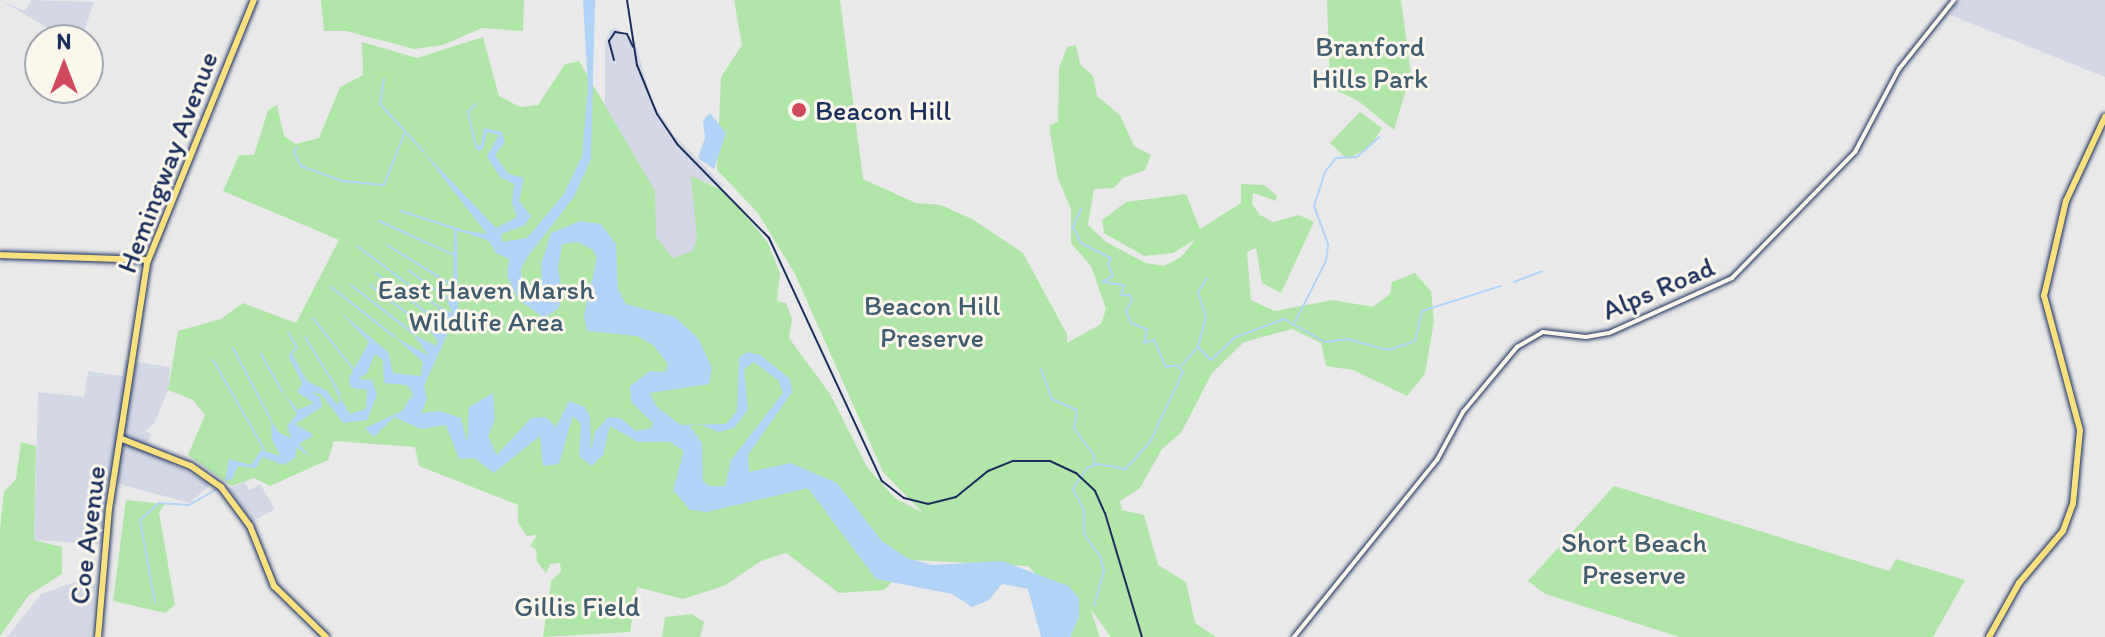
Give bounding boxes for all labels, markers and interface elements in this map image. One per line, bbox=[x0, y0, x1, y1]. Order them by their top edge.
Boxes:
north arrow bbox=[24, 24, 104, 104]
text: N bbox=[57, 28, 71, 55]
park label: Branford Hills Park bbox=[1312, 29, 1428, 95]
street label: Hemingway Avenue bbox=[110, 47, 224, 277]
place label: Beacon Hill bbox=[815, 93, 951, 127]
marker: Beacon Hill bbox=[790, 101, 808, 119]
street label: Alps Road bbox=[1597, 249, 1719, 327]
park label: East Haven Marsh Wildlife Area bbox=[378, 272, 594, 338]
park label: Beacon Hill Preserve bbox=[864, 288, 1000, 354]
street label: Coe Avenue bbox=[62, 464, 112, 606]
park label: Short Beach Preserve bbox=[1561, 525, 1707, 591]
park label: Gillis Field bbox=[514, 589, 640, 623]

